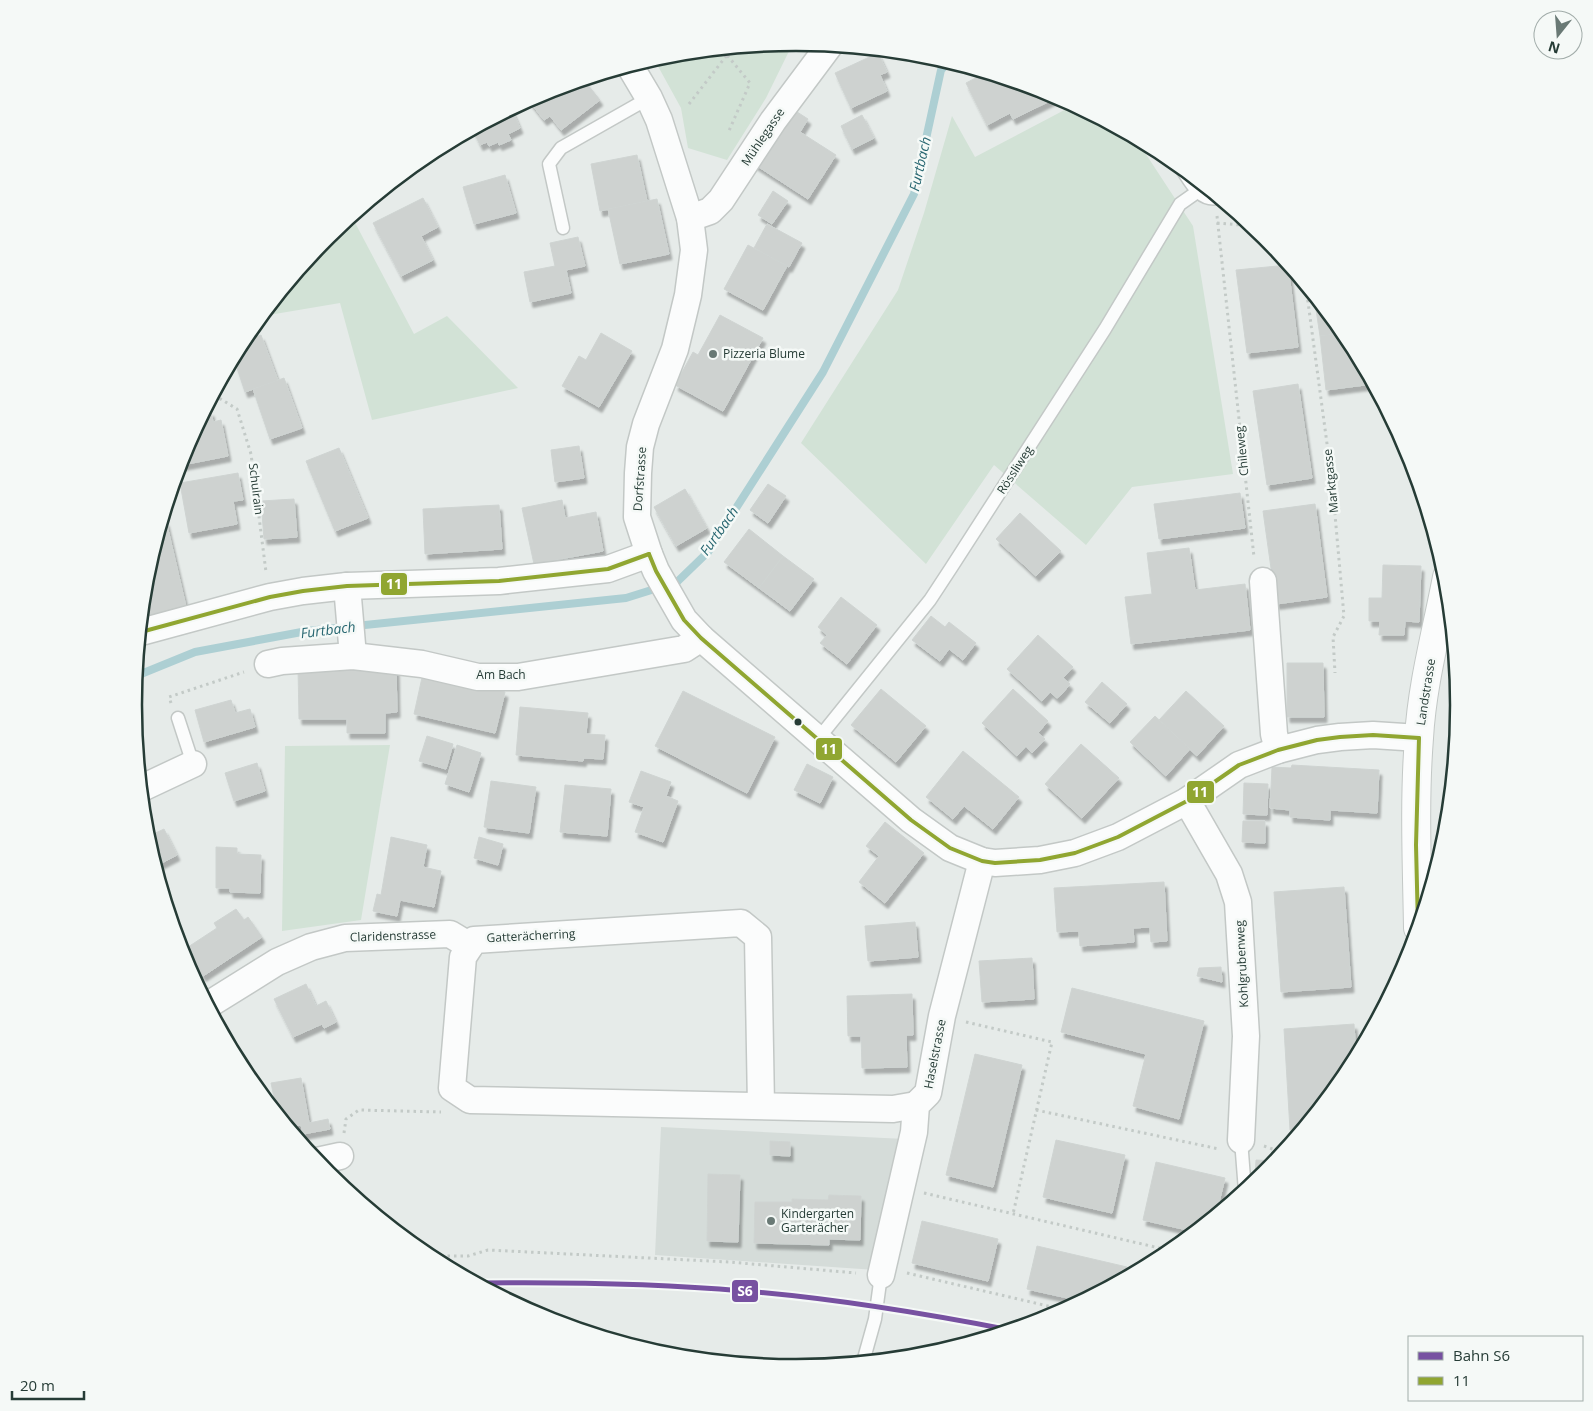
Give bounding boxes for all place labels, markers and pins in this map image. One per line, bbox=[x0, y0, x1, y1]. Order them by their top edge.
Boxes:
place label: Pizzeria Blume bbox=[723, 345, 805, 362]
marker: Pizzeria Blume bbox=[707, 348, 719, 360]
unlabelled marker bbox=[793, 717, 803, 727]
place label: Kindergarten Garterächer bbox=[781, 1205, 854, 1236]
marker: Kindergarten Garterächer bbox=[765, 1215, 777, 1227]

